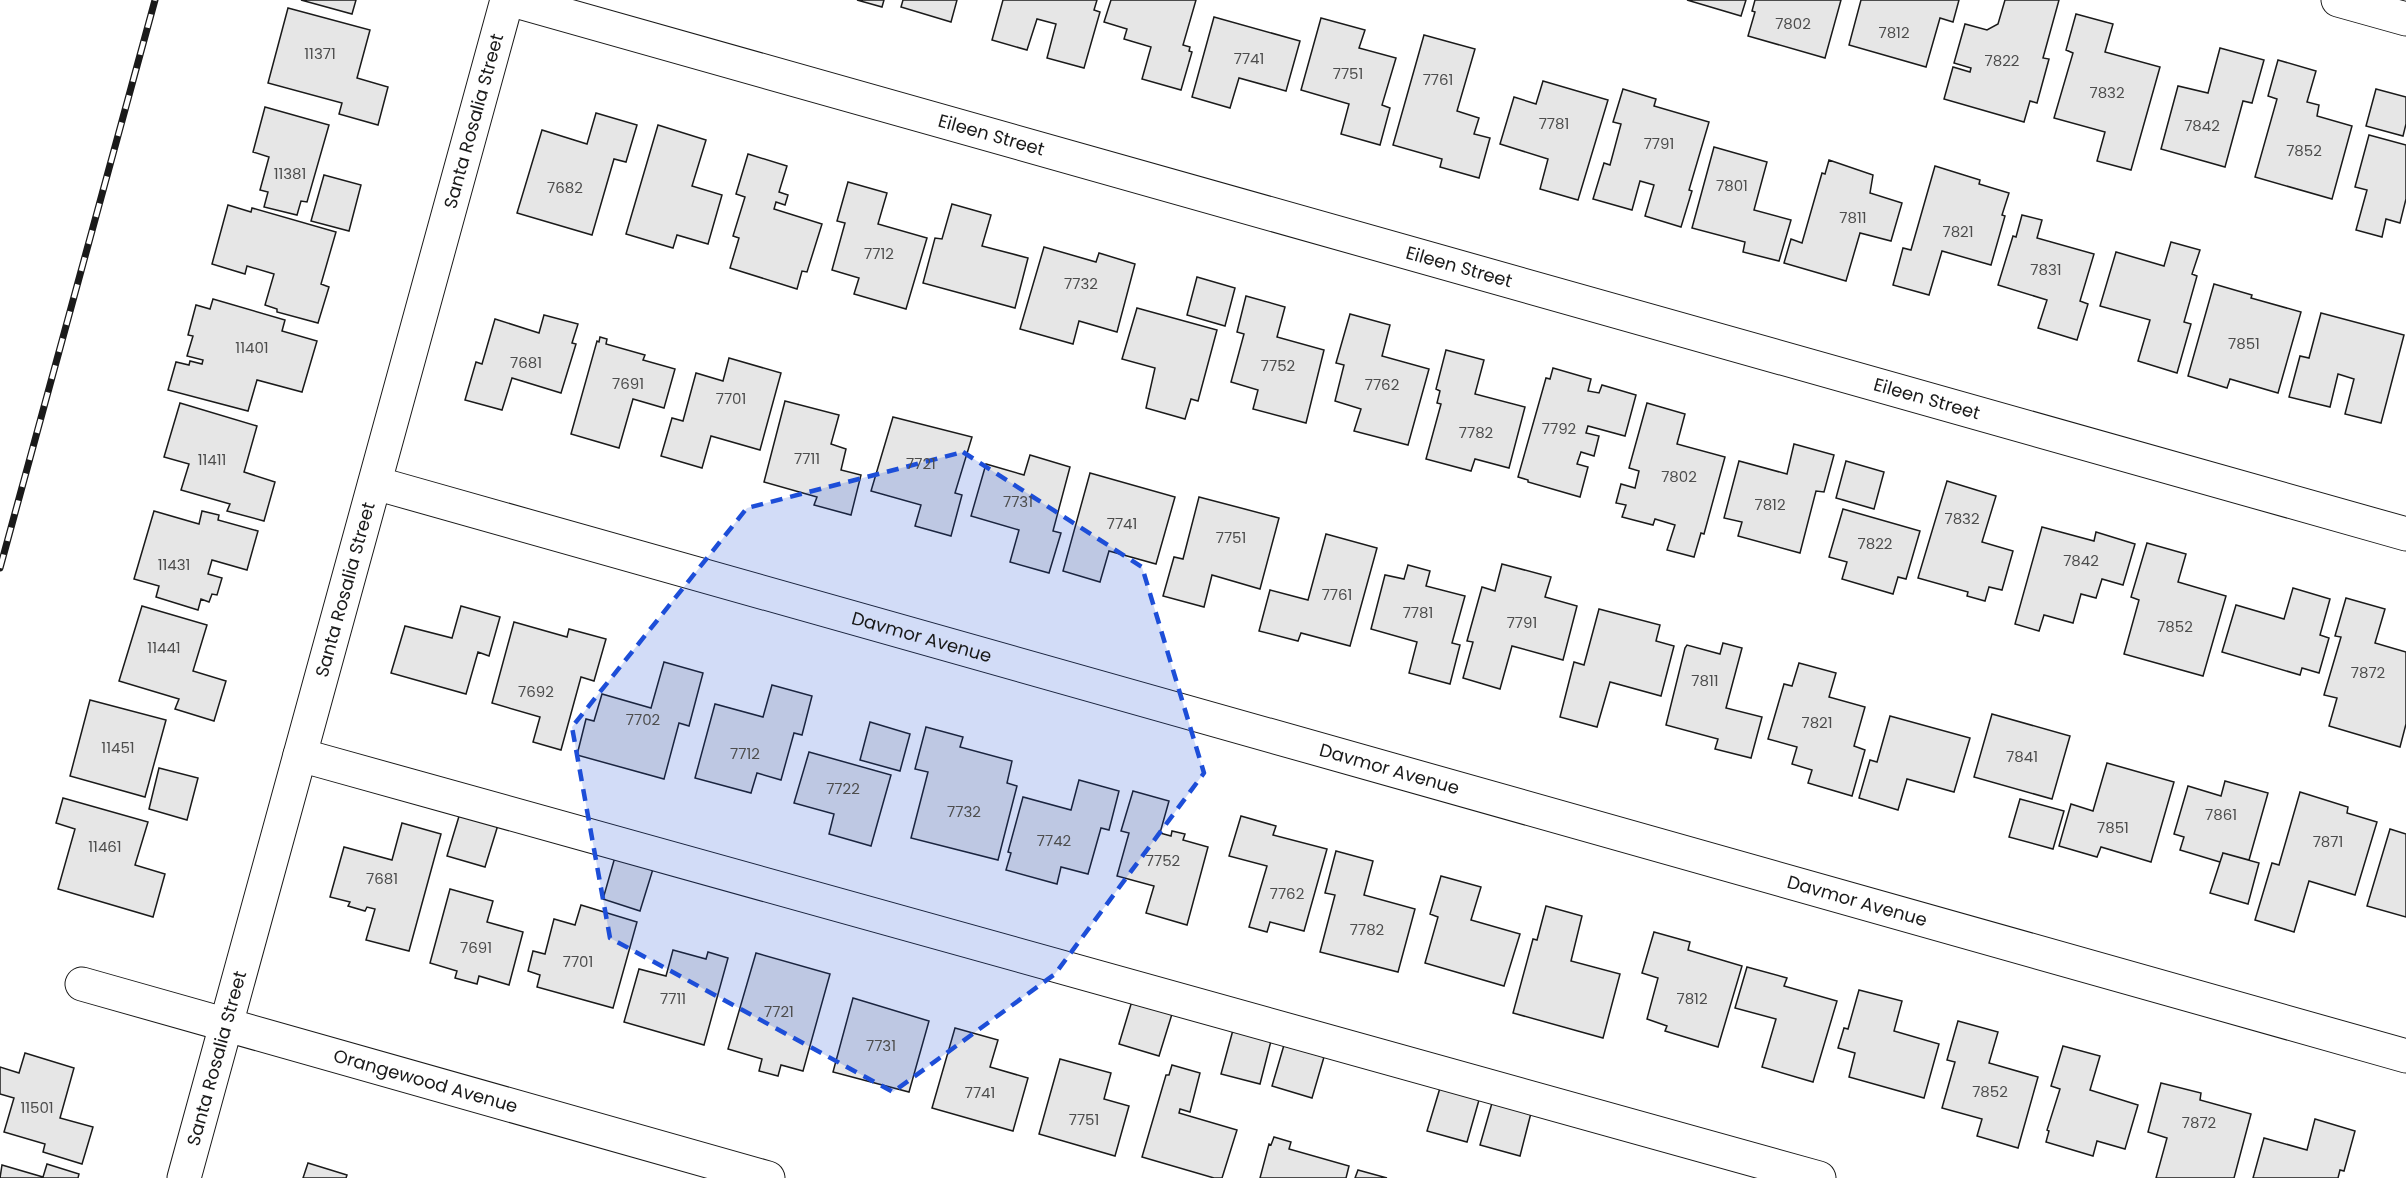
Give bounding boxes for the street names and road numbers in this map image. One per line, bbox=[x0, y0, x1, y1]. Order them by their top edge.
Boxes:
street label: Santa Rosalia Street bbox=[437, 31, 509, 211]
street label: Eileen Street bbox=[935, 108, 1048, 162]
street label: Eileen Street bbox=[1403, 240, 1515, 293]
street label: Eileen Street bbox=[1871, 372, 1983, 425]
street label: Santa Rosalia Street bbox=[309, 499, 381, 680]
street label: Davmor Avenue bbox=[849, 605, 995, 668]
street label: Davmor Avenue bbox=[1317, 737, 1462, 800]
street label: Davmor Avenue bbox=[1784, 869, 1930, 932]
street label: Santa Rosalia Street bbox=[180, 968, 252, 1149]
street label: Orangewood Avenue bbox=[331, 1043, 521, 1119]

